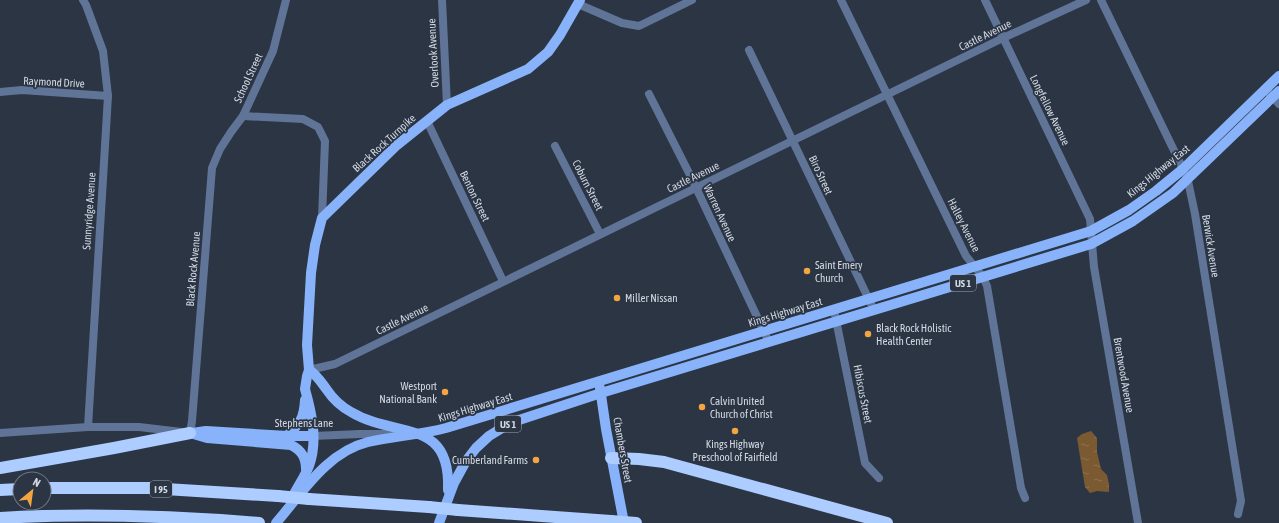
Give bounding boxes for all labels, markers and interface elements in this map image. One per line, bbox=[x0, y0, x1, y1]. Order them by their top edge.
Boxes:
street label: Castle Avenue bbox=[957, 17, 1013, 53]
street label: Overlook Avenue bbox=[425, 18, 441, 88]
street label: School Street bbox=[231, 51, 265, 105]
street label: Longfellow Avenue bbox=[1028, 73, 1072, 147]
street label: Raymond Drive bbox=[23, 74, 85, 90]
street label: Black Rock Turnpike bbox=[350, 112, 418, 174]
street label: Kings Highway East bbox=[1124, 142, 1192, 200]
street label: Biro Street bbox=[807, 154, 835, 196]
street label: Coburn Street bbox=[570, 158, 606, 212]
street label: Castle Avenue bbox=[665, 159, 721, 195]
street label: Benton Street bbox=[458, 169, 492, 223]
street label: Sunnyridge Avenue bbox=[80, 172, 98, 250]
street label: Warren Avenue bbox=[702, 183, 738, 243]
street label: Halley Avenue bbox=[945, 196, 983, 254]
street label: Berwick Avenue bbox=[1200, 214, 1222, 278]
street label: Black Rock Avenue bbox=[184, 231, 202, 307]
place label: Saint Emery Church bbox=[815, 259, 863, 284]
marker: Saint Emery Church bbox=[802, 266, 812, 276]
road number: US 1 bbox=[950, 275, 976, 291]
place label: Miller Nissan bbox=[625, 292, 678, 304]
marker: Miller Nissan bbox=[612, 293, 622, 303]
street label: Kings Highway East bbox=[747, 295, 823, 329]
street label: Castle Avenue bbox=[374, 301, 430, 337]
place label: Black Rock Holistic Health Center bbox=[876, 322, 952, 347]
marker: Black Rock Holistic Health Center bbox=[863, 329, 873, 339]
street label: Brentwood Avenue bbox=[1111, 337, 1137, 413]
street label: Hibiscus Street bbox=[851, 364, 875, 424]
place label: Westport National Bank bbox=[379, 380, 437, 405]
marker: Westport National Bank bbox=[440, 387, 450, 397]
street label: Kings Highway East bbox=[437, 390, 513, 424]
place label: Calvin United Church of Christ bbox=[710, 395, 773, 420]
marker: Calvin United Church of Christ bbox=[697, 402, 707, 412]
road number: US 1 bbox=[495, 416, 521, 432]
street label: Chambers Street bbox=[611, 416, 635, 484]
street label: Stephens Lane bbox=[275, 417, 333, 429]
marker: Kings Highway Preschool of Fairfield bbox=[730, 426, 740, 436]
place label: Kings Highway Preschool of Fairfield bbox=[693, 438, 777, 463]
place label: Cumberland Farms bbox=[452, 454, 528, 466]
marker: Cumberland Farms bbox=[531, 455, 541, 465]
north arrow bbox=[12, 471, 52, 511]
text: N bbox=[31, 475, 43, 489]
road number: I 95 bbox=[150, 481, 172, 497]

